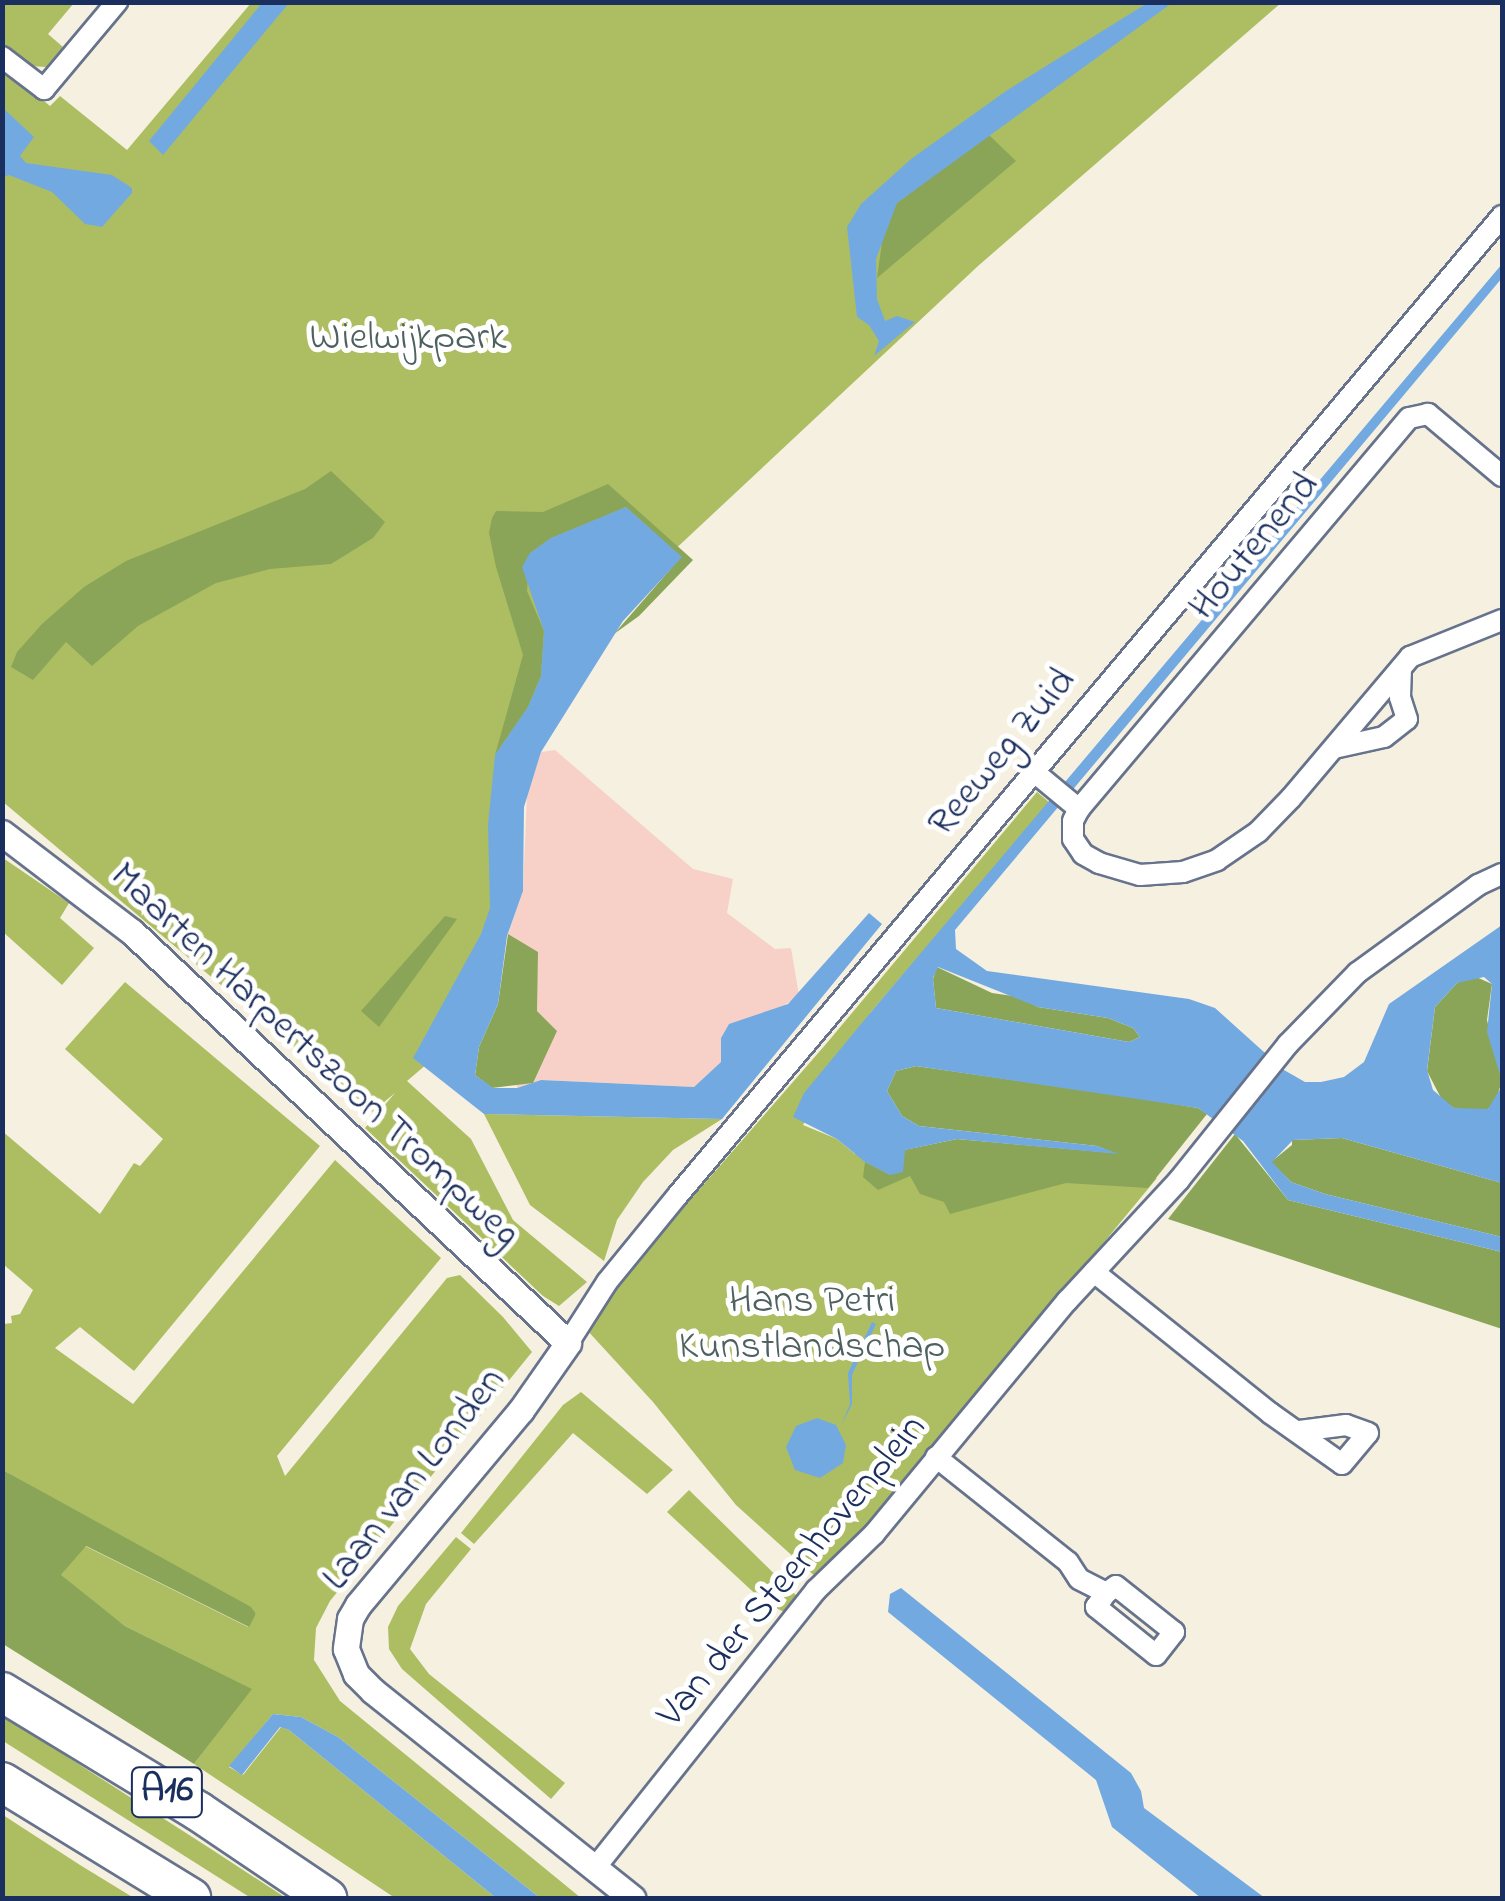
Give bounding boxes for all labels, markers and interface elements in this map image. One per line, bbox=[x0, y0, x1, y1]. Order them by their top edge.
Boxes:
park label: Wielwijkpark bbox=[309, 315, 507, 363]
street label: Houtenend bbox=[1179, 463, 1331, 631]
street label: Reeweg Zuid bbox=[919, 659, 1087, 847]
street label: Maarten Harpertszoon Trompweg bbox=[99, 853, 529, 1259]
park label: Hans Petri Kunstlandschap bbox=[679, 1278, 945, 1372]
street label: Laan van Londen bbox=[313, 1359, 517, 1601]
street label: Van der Steenhovenplein bbox=[648, 1406, 938, 1738]
road number: A16 bbox=[130, 1759, 204, 1825]

